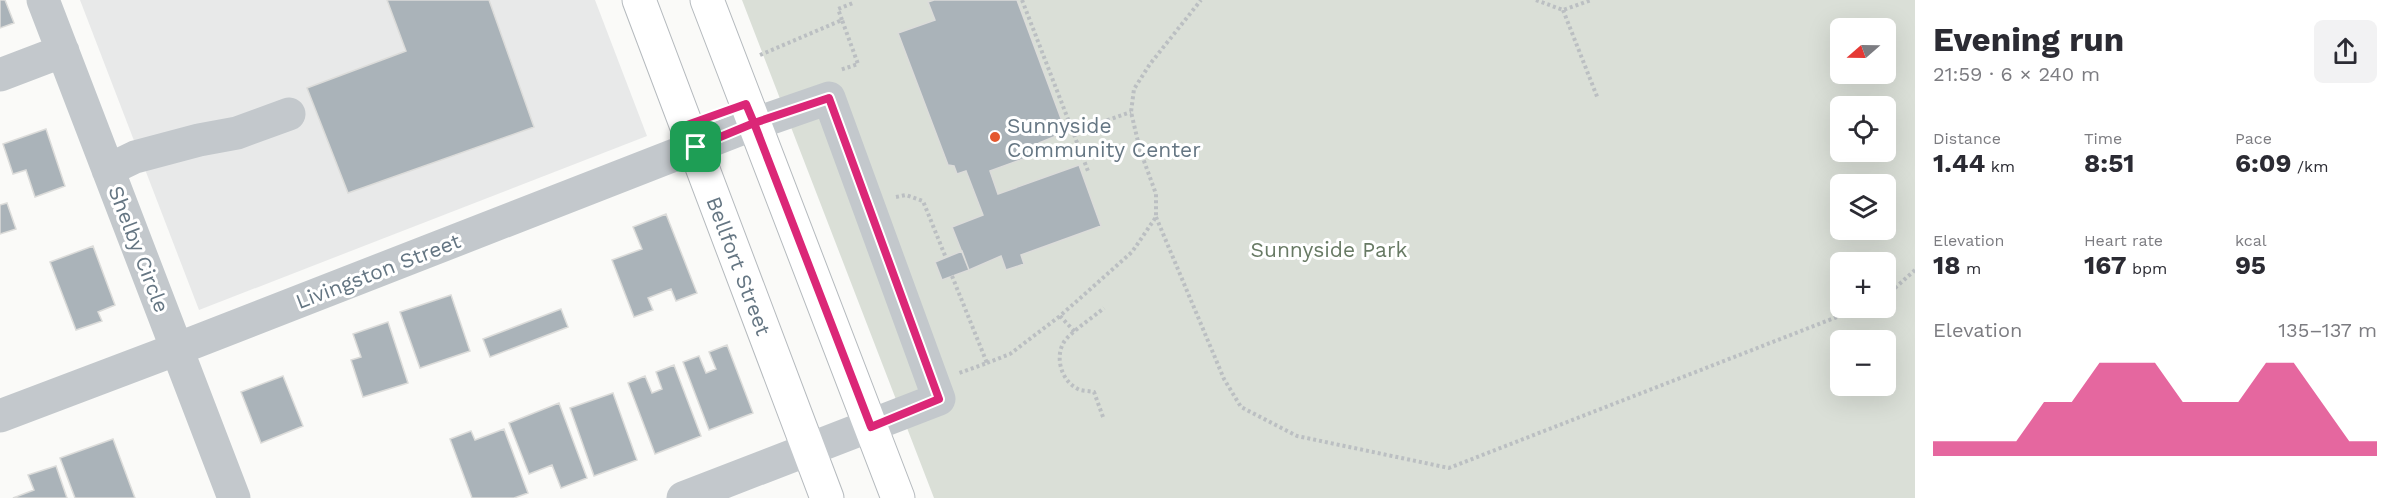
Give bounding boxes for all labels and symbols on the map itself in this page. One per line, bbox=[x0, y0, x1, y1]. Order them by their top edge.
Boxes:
north arrow bbox=[1830, 18, 1896, 84]
place label: Sunnyside Community Center bbox=[1007, 113, 1201, 162]
pin bbox=[670, 121, 721, 172]
marker: Sunnyside Community Center bbox=[988, 130, 1002, 144]
street label: Shelby Circle bbox=[103, 182, 175, 316]
street label: Bellfort Street bbox=[702, 193, 777, 339]
street label: Livingston Street bbox=[292, 228, 464, 314]
park label: Sunnyside Park bbox=[1251, 237, 1408, 262]

